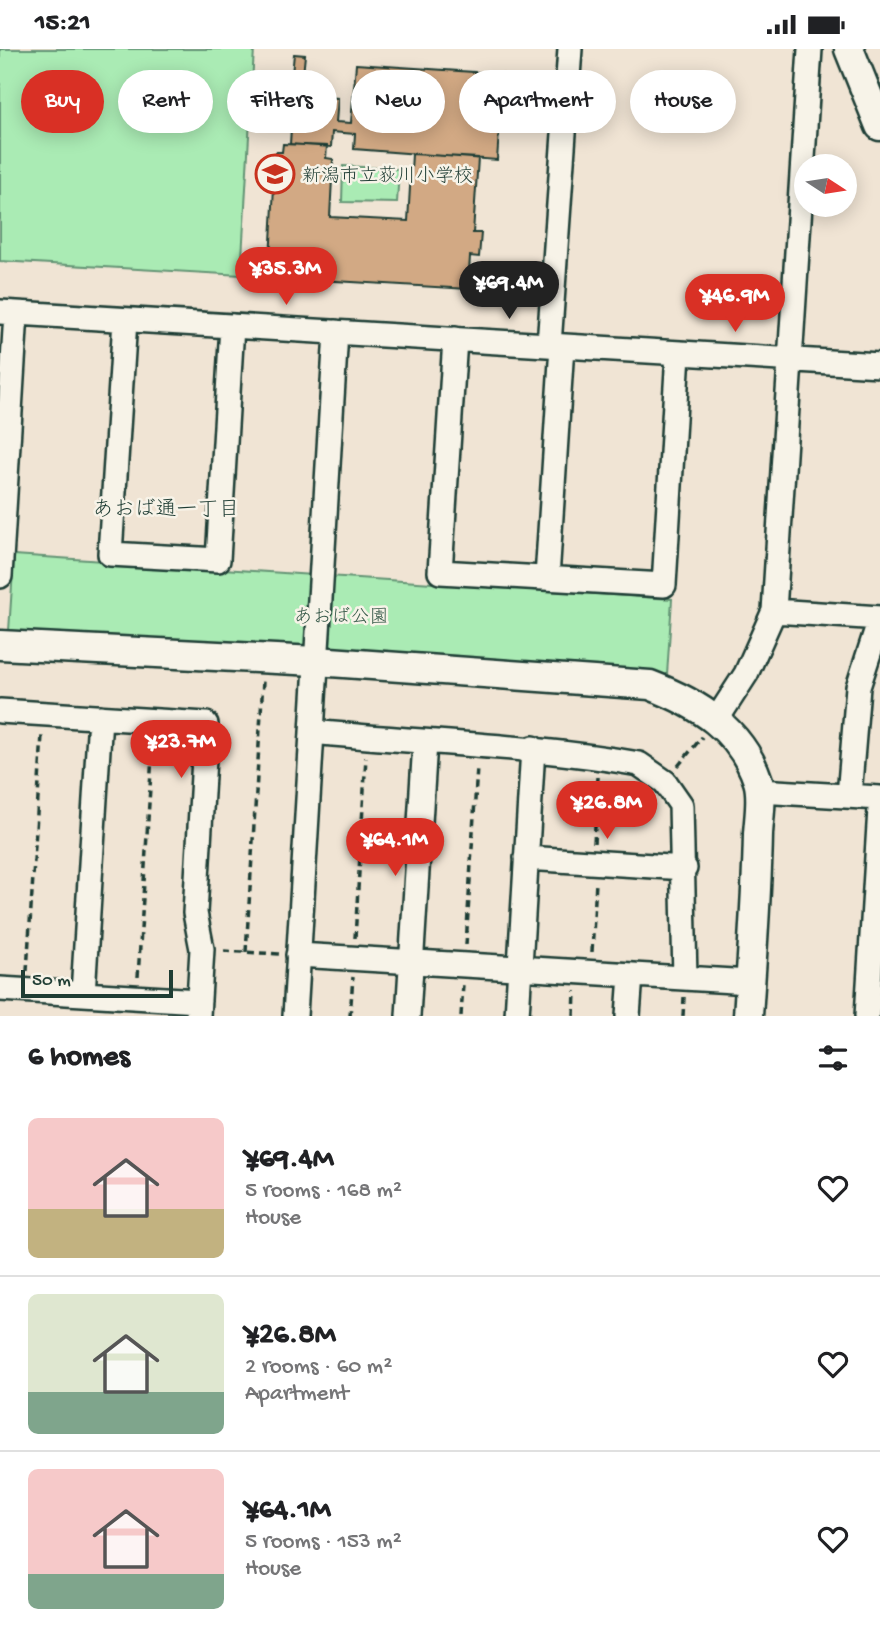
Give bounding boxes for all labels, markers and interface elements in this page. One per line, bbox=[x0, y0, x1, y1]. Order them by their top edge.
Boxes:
text: 15:21 bbox=[35, 9, 91, 40]
chip: Buy bbox=[21, 70, 104, 133]
chip: Rent bbox=[118, 70, 213, 133]
chip: Filters bbox=[227, 70, 337, 133]
chip: New bbox=[351, 70, 445, 133]
chip: Apartment bbox=[459, 70, 616, 133]
chip: House bbox=[630, 70, 736, 133]
school or university icon: 新潟市立荻川小学校 bbox=[254, 153, 296, 195]
north arrow bbox=[794, 154, 858, 217]
map controls bbox=[794, 154, 857, 217]
place label: 新潟市立荻川小学校 bbox=[302, 165, 473, 189]
pin: ¥35.3M bbox=[229, 247, 343, 307]
text: ¥35.3M bbox=[251, 256, 321, 283]
pin: ¥69.4M bbox=[452, 261, 566, 321]
text: ¥69.4M bbox=[475, 270, 543, 297]
pin: ¥46.9M bbox=[678, 275, 792, 334]
text: ¥46.9M bbox=[701, 283, 769, 310]
district label: あおば通一丁目 bbox=[93, 498, 240, 524]
park label: あおば公園 bbox=[293, 607, 389, 630]
pin: ¥23.7M bbox=[124, 721, 238, 780]
text: ¥23.7M bbox=[146, 729, 216, 756]
pin: ¥26.8M bbox=[550, 781, 664, 841]
text: ¥26.8M bbox=[572, 790, 642, 817]
pin: ¥64.1M bbox=[338, 819, 452, 878]
text: ¥64.1M bbox=[362, 827, 428, 854]
scale bar bbox=[21, 967, 173, 999]
text: 50 m bbox=[32, 970, 71, 993]
icon: filters bbox=[814, 1039, 852, 1077]
text: 6 homes bbox=[28, 1041, 130, 1076]
text: ¥69.4M bbox=[245, 1143, 334, 1178]
icon: home bbox=[84, 1146, 168, 1230]
icon: heart bbox=[814, 1169, 852, 1207]
text: 5 rooms · 168 m² bbox=[245, 1178, 402, 1205]
text: House bbox=[245, 1205, 301, 1232]
text: ¥26.8M bbox=[245, 1319, 336, 1354]
icon: home bbox=[84, 1322, 168, 1406]
icon: heart bbox=[814, 1345, 852, 1383]
text: 2 rooms · 60 m² bbox=[245, 1354, 392, 1381]
text: Apartment bbox=[245, 1381, 349, 1408]
text: ¥64.1M bbox=[245, 1494, 331, 1529]
icon: home bbox=[84, 1497, 168, 1581]
icon: heart bbox=[814, 1520, 852, 1558]
text: 5 rooms · 153 m² bbox=[245, 1529, 402, 1556]
text: House bbox=[245, 1556, 301, 1583]

